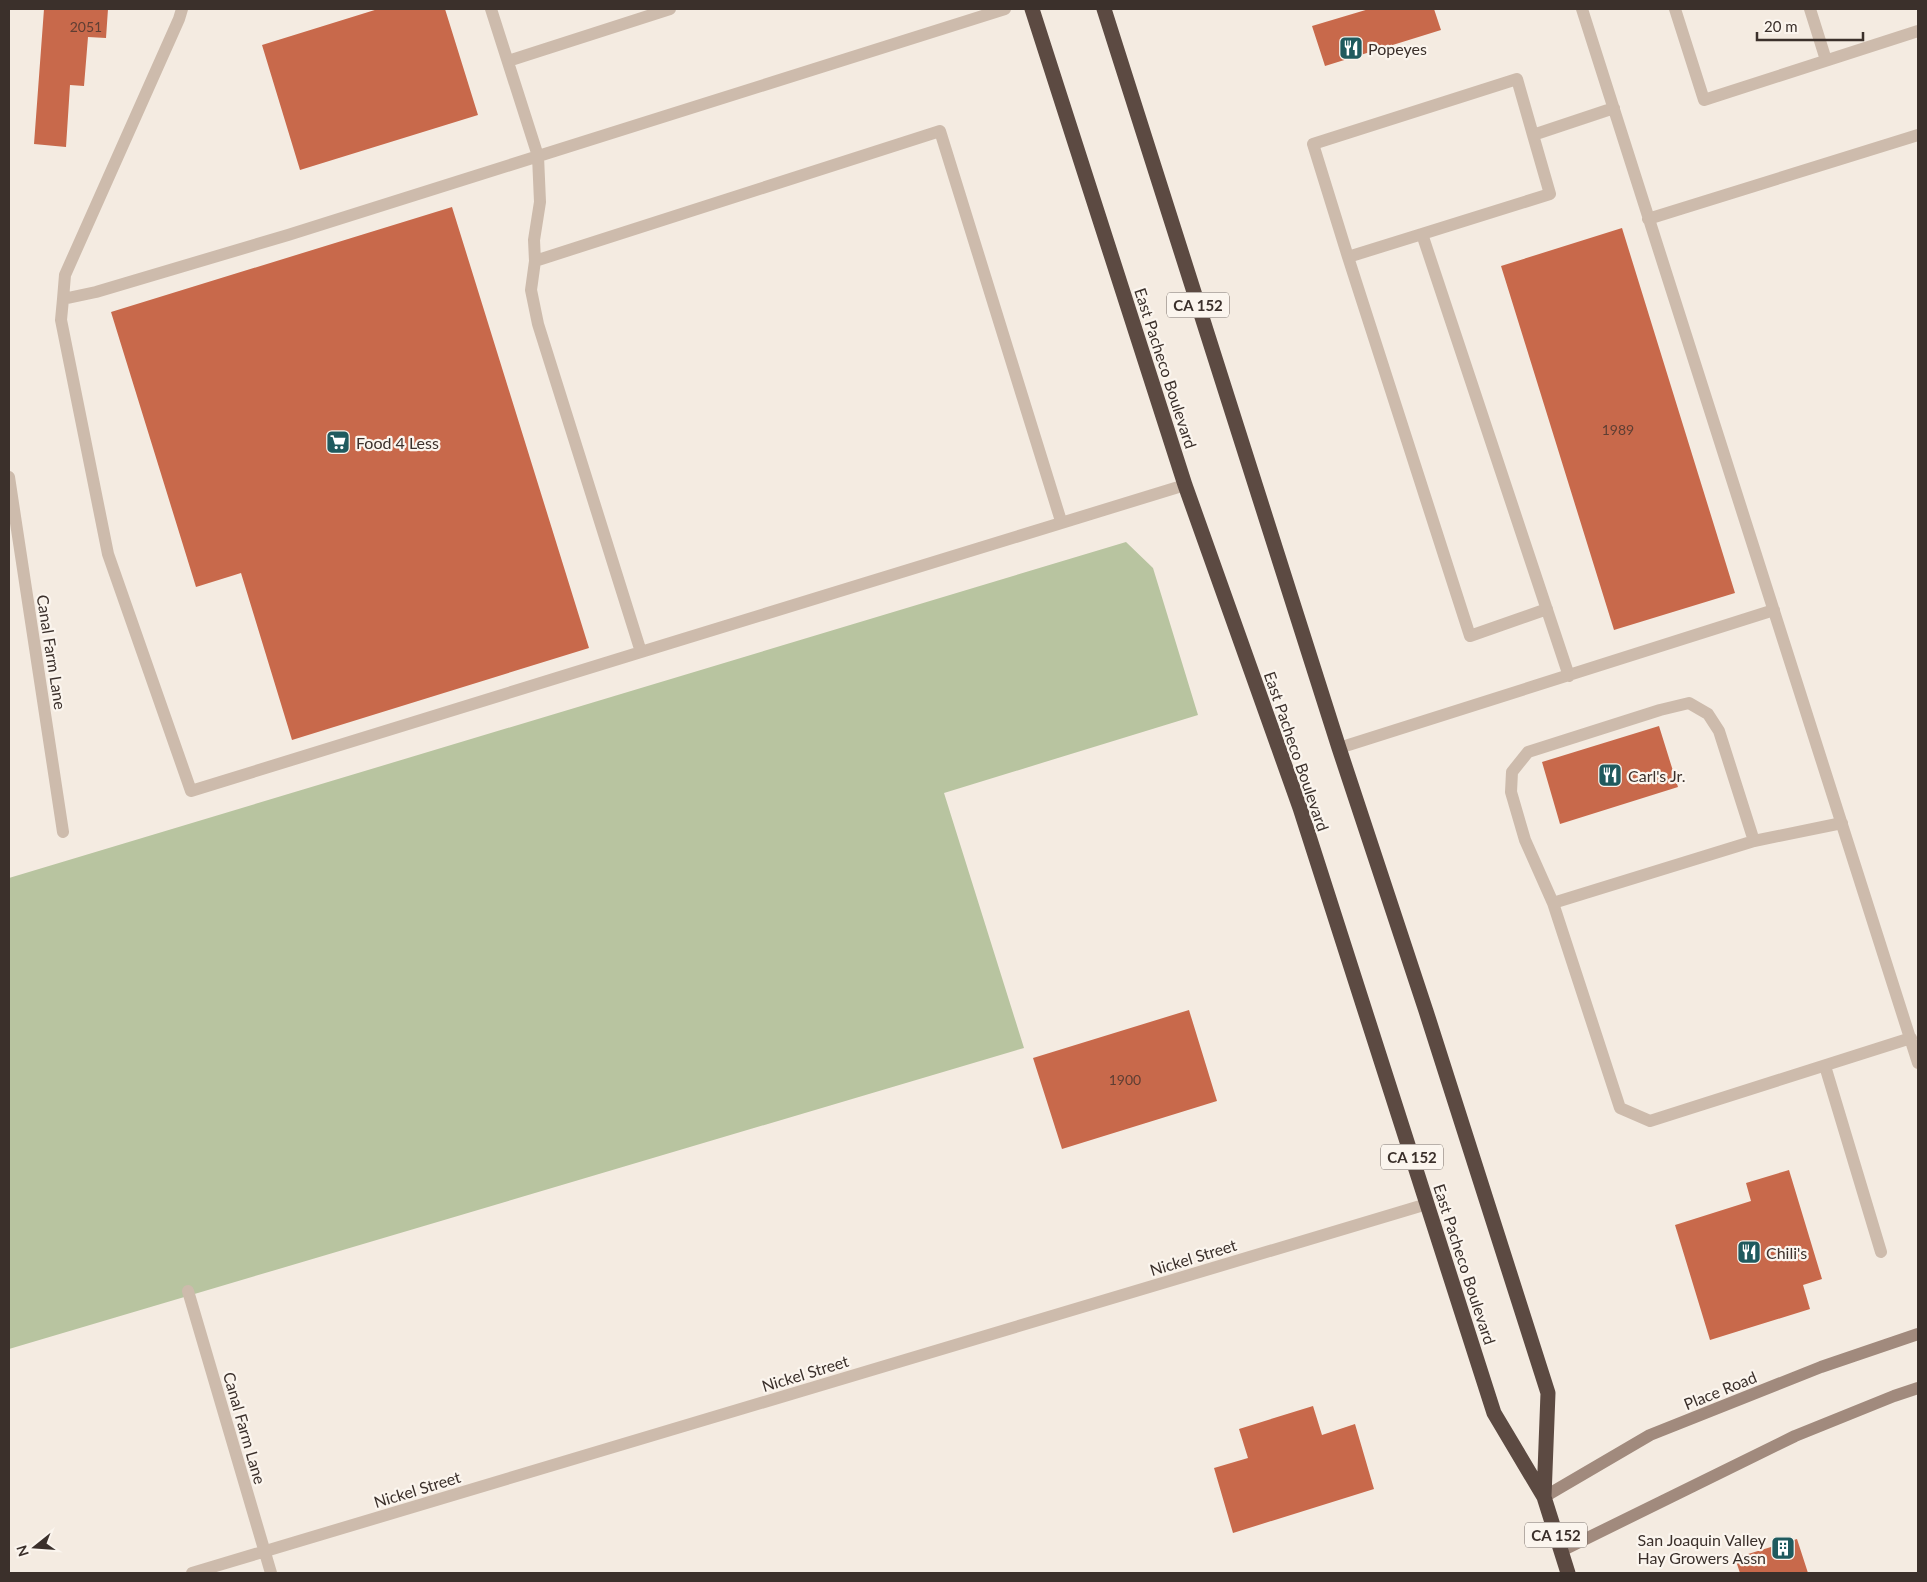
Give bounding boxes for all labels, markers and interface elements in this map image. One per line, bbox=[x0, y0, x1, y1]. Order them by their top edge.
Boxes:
scale bar bbox=[1757, 10, 1863, 42]
text: 20 m bbox=[1764, 17, 1798, 35]
house number: 2051 bbox=[70, 18, 102, 35]
restaurant icon: Popeyes bbox=[1338, 35, 1364, 61]
place label: Popeyes bbox=[1368, 39, 1427, 58]
street label: East Pacheco Boulevard bbox=[1131, 285, 1201, 451]
road number: CA 152 bbox=[1167, 292, 1229, 318]
house number: 1989 bbox=[1602, 421, 1634, 438]
supermarket icon: Food 4 Less bbox=[325, 429, 351, 455]
place label: Food 4 Less bbox=[356, 433, 439, 452]
street label: Canal Farm Lane bbox=[34, 593, 70, 711]
street label: East Pacheco Boulevard bbox=[1261, 669, 1333, 833]
restaurant icon: Carl's Jr. bbox=[1597, 762, 1623, 788]
place label: Carl's Jr. bbox=[1628, 766, 1685, 785]
house number: 1900 bbox=[1109, 1071, 1141, 1088]
road number: CA 152 bbox=[1381, 1144, 1443, 1170]
street label: East Pacheco Boulevard bbox=[1430, 1181, 1500, 1347]
street label: Nickel Street bbox=[1147, 1235, 1239, 1279]
restaurant icon: Chili's bbox=[1736, 1239, 1762, 1265]
place label: Chili's bbox=[1766, 1243, 1807, 1262]
street label: Nickel Street bbox=[759, 1351, 851, 1395]
street label: Place Road bbox=[1681, 1367, 1759, 1413]
street label: Canal Farm Lane bbox=[220, 1370, 270, 1486]
street label: Nickel Street bbox=[371, 1467, 463, 1511]
north arrow bbox=[10, 1522, 60, 1572]
road number: CA 152 bbox=[1525, 1522, 1587, 1548]
place label: San Joaquin Valley Hay Growers Assn bbox=[1638, 1530, 1767, 1567]
building icon: San Joaquin Valley Hay Growers Assn bbox=[1770, 1535, 1796, 1561]
text: N bbox=[12, 1543, 32, 1559]

